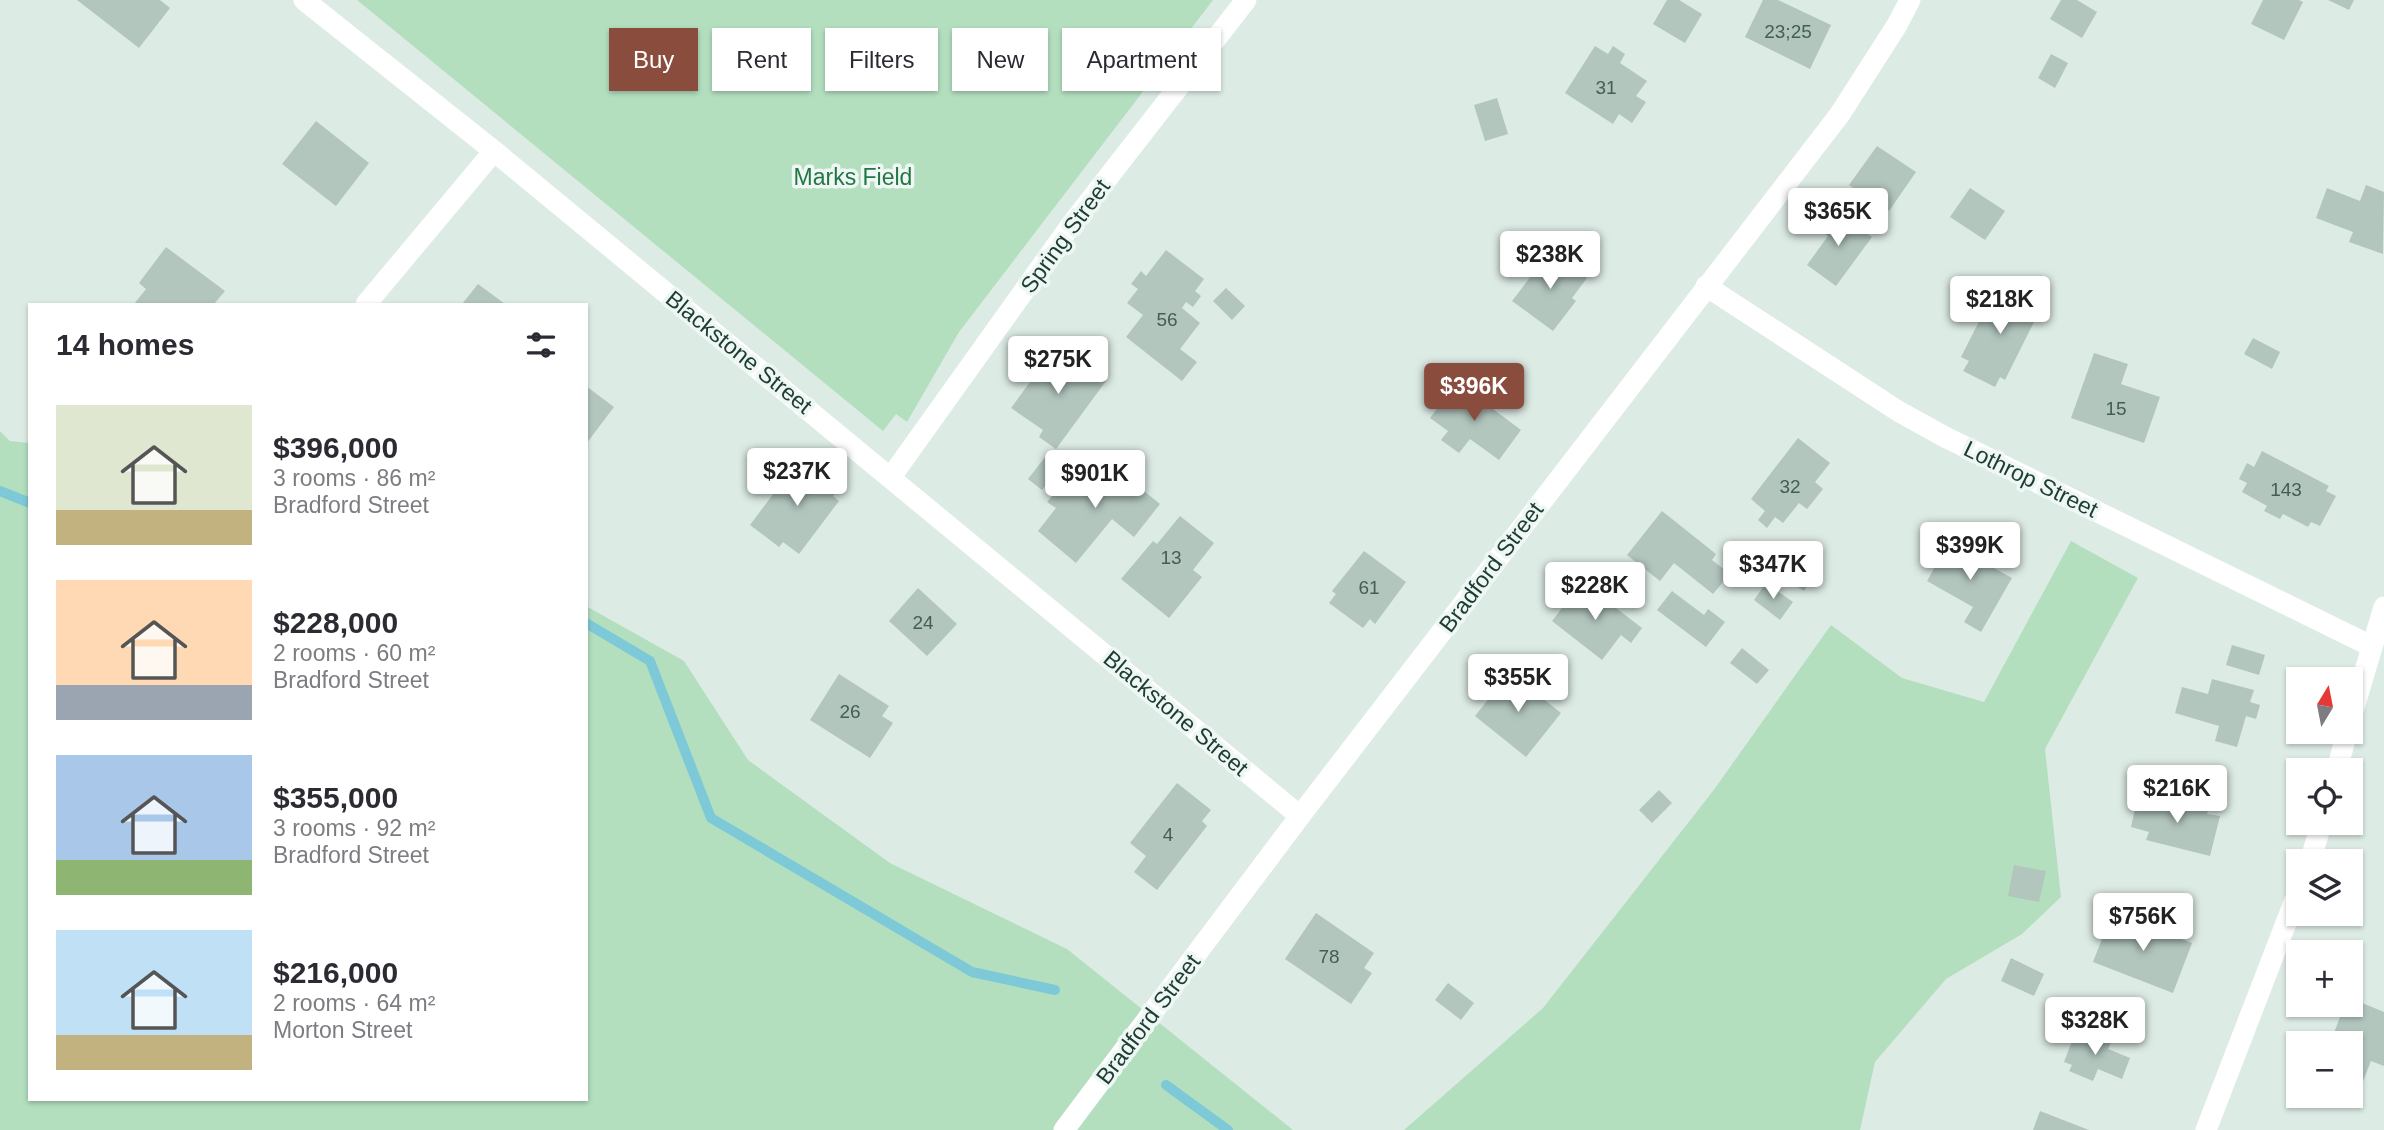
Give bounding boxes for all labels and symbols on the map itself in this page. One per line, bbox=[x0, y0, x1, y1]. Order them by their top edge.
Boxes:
house number: 23;25 bbox=[1764, 21, 1812, 42]
house number: 31 bbox=[1595, 77, 1617, 98]
park label: Marks Field bbox=[794, 164, 912, 190]
street label: Spring Street bbox=[1015, 174, 1115, 298]
pin: $365K bbox=[1789, 188, 1887, 248]
pin: $238K bbox=[1501, 232, 1599, 291]
pin: $218K bbox=[1951, 276, 2049, 336]
street label: Blackstone Street bbox=[661, 285, 818, 419]
house number: 56 bbox=[1156, 309, 1178, 330]
pin: $275K bbox=[1009, 336, 1107, 396]
pin: $396K bbox=[1425, 364, 1523, 423]
house number: 15 bbox=[2105, 398, 2127, 419]
street label: Lothrop Street bbox=[1960, 435, 2103, 523]
pin: $237K bbox=[748, 448, 846, 508]
pin: $901K bbox=[1046, 450, 1144, 510]
house number: 32 bbox=[1779, 476, 1801, 497]
house number: 143 bbox=[2270, 479, 2302, 500]
street label: Bradford Street bbox=[1434, 496, 1549, 637]
pin: $399K bbox=[1921, 522, 2019, 582]
pin: $347K bbox=[1724, 542, 1822, 601]
house number: 13 bbox=[1160, 547, 1182, 568]
pin: $228K bbox=[1546, 562, 1644, 622]
house number: 61 bbox=[1358, 577, 1380, 598]
house number: 24 bbox=[912, 612, 934, 633]
street label: Blackstone Street bbox=[1099, 645, 1254, 781]
pin: $355K bbox=[1469, 654, 1567, 714]
north arrow bbox=[2286, 667, 2362, 744]
house number: 26 bbox=[839, 701, 861, 722]
pin: $216K bbox=[2128, 766, 2226, 825]
house number: 4 bbox=[1163, 824, 1174, 845]
pin: $756K bbox=[2094, 894, 2192, 953]
house number: 78 bbox=[1318, 946, 1340, 967]
street label: Bradford Street bbox=[1091, 948, 1206, 1089]
pin: $328K bbox=[2046, 998, 2144, 1057]

